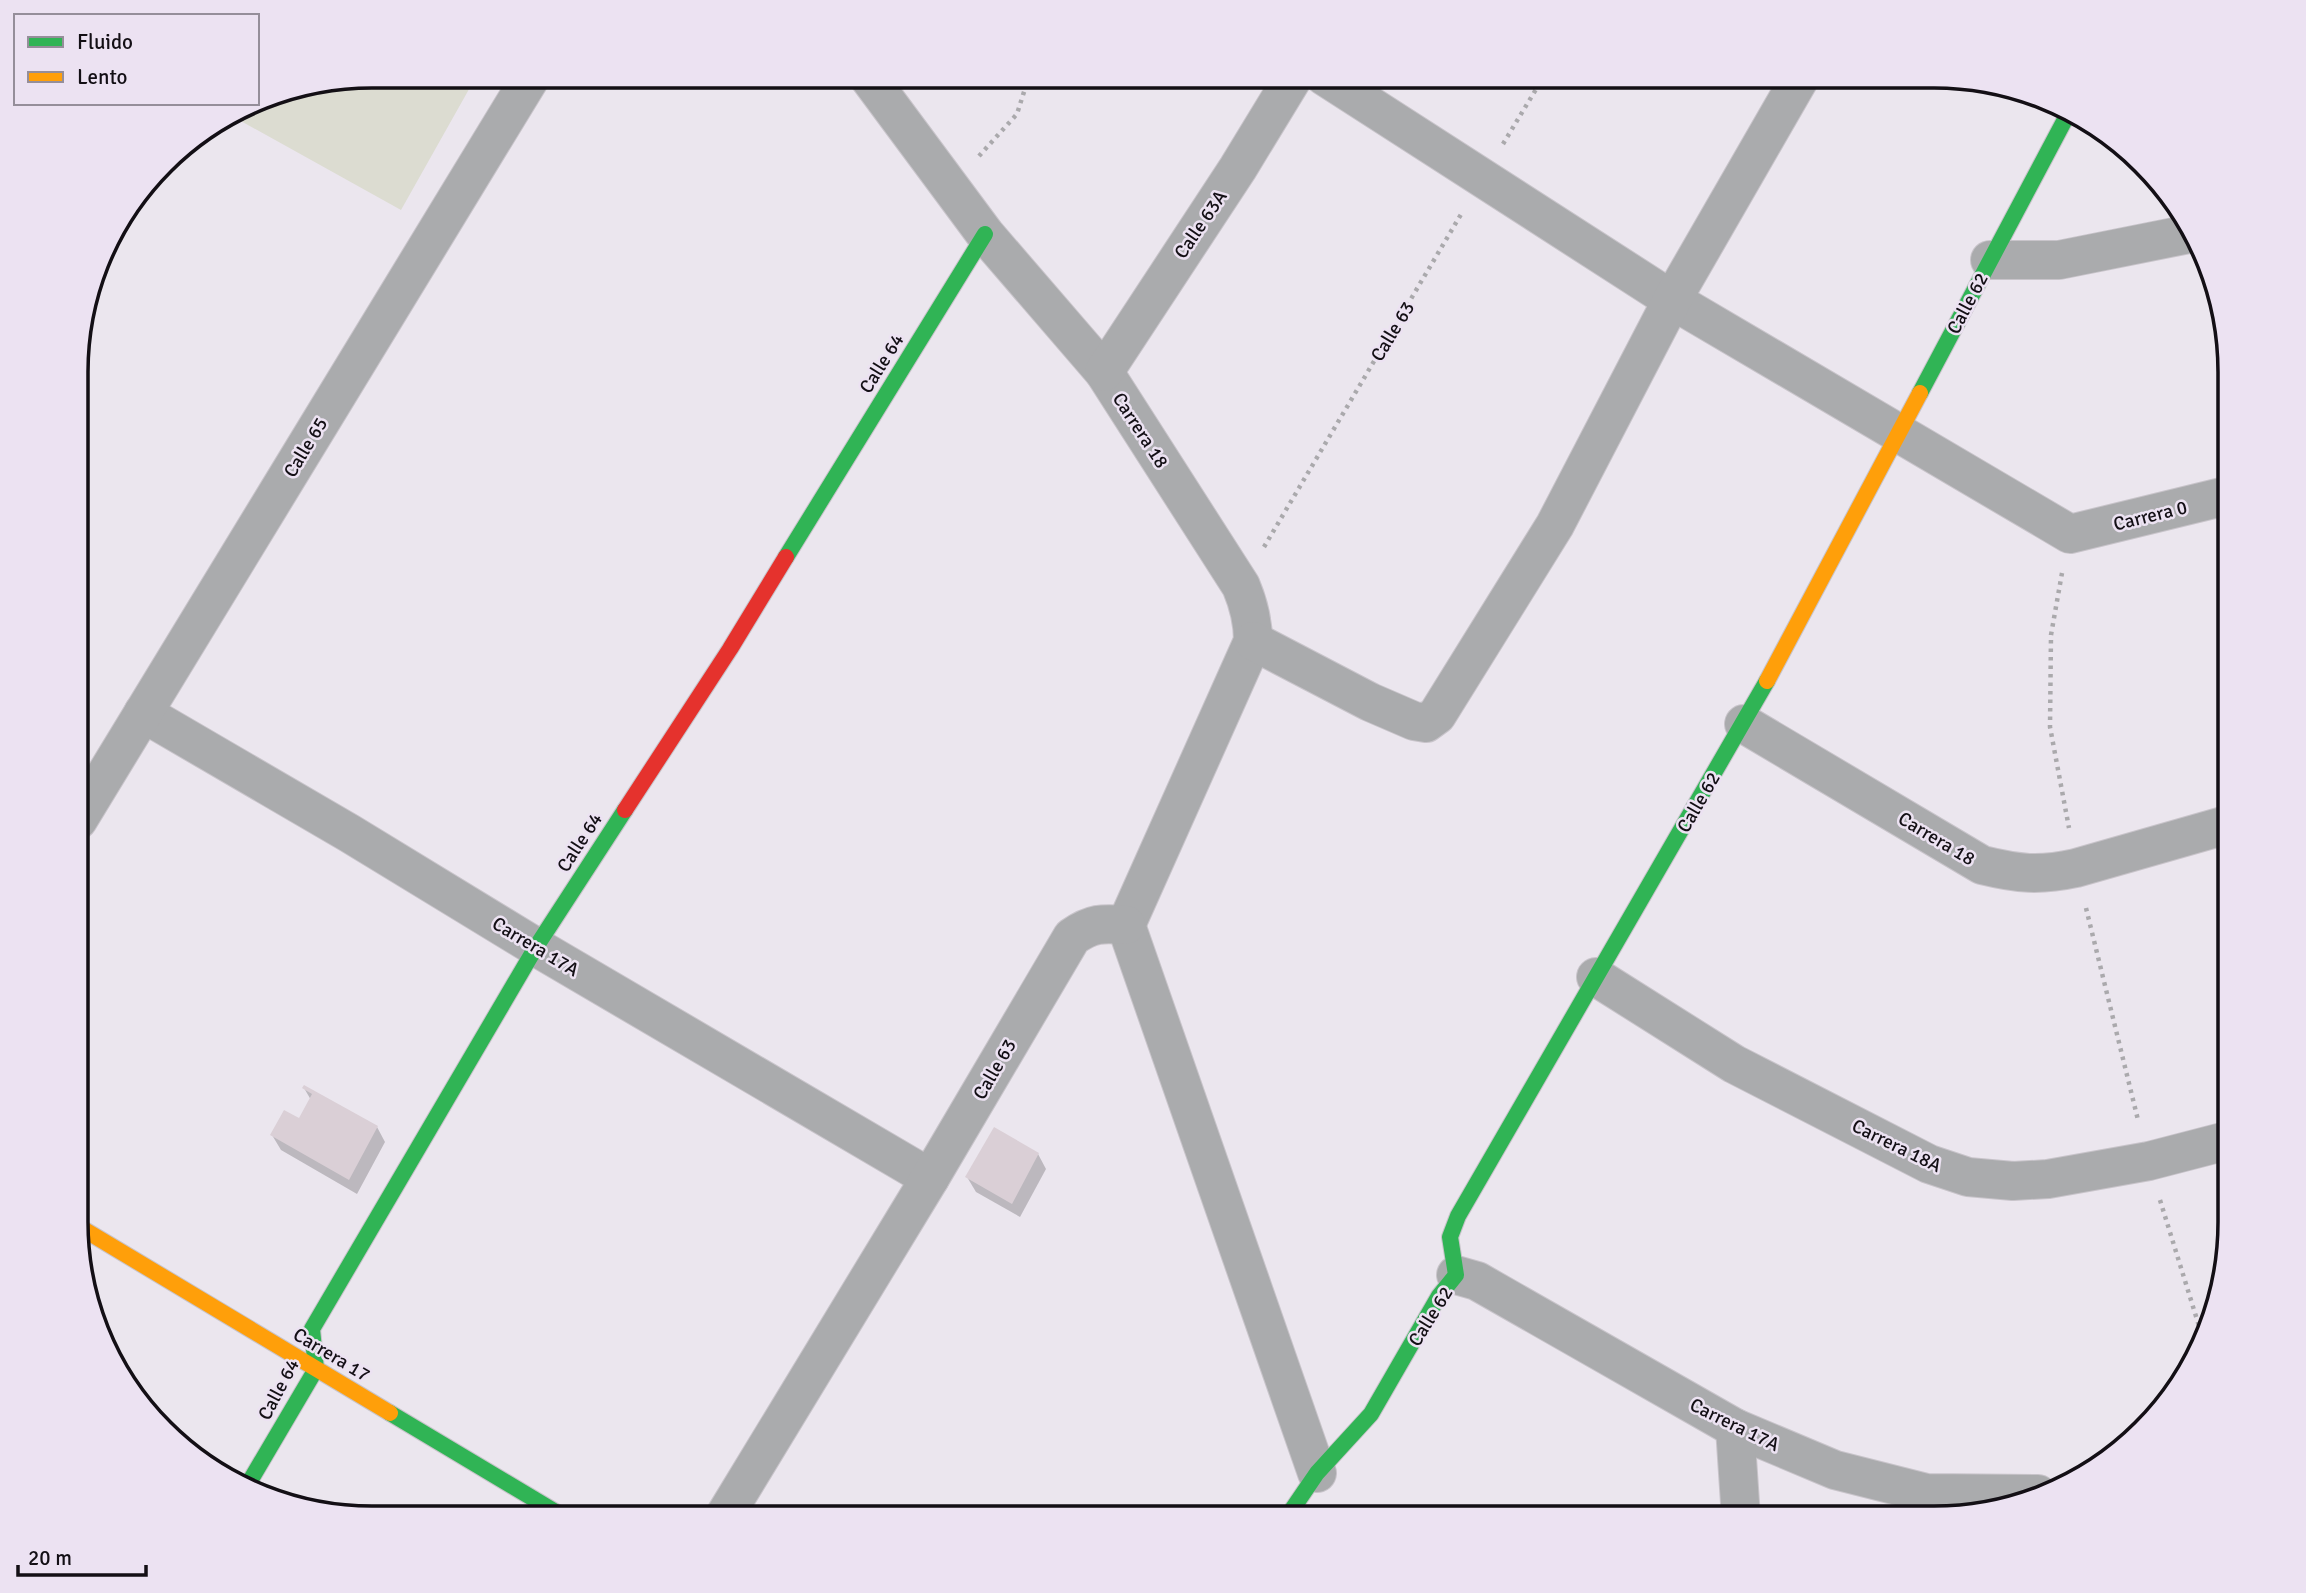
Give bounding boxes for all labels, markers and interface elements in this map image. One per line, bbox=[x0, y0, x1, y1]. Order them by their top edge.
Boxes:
legend bbox=[14, 14, 259, 105]
text: Fluido bbox=[77, 29, 133, 55]
text: Lento bbox=[77, 64, 127, 90]
street label: Calle 63A bbox=[1169, 185, 1233, 263]
street label: Calle 62 bbox=[1942, 269, 1994, 338]
street label: Calle 63 bbox=[1366, 297, 1420, 366]
street label: Calle 64 bbox=[854, 329, 909, 398]
street label: Carrera 18 bbox=[1107, 388, 1173, 473]
street label: Calle 65 bbox=[279, 413, 333, 482]
street label: Carrera 0 bbox=[2111, 495, 2190, 537]
street label: Calle 62 bbox=[1672, 768, 1726, 837]
street label: Carrera 18 bbox=[1894, 807, 1979, 871]
street label: Calle 64 bbox=[552, 808, 608, 877]
street label: Carrera 17A bbox=[488, 912, 584, 982]
street label: Calle 63 bbox=[968, 1035, 1022, 1104]
street label: Carrera 18A bbox=[1848, 1114, 1946, 1178]
street label: Calle 62 bbox=[1403, 1282, 1458, 1351]
street label: Carrera 17 bbox=[289, 1323, 374, 1387]
street label: Calle 64 bbox=[253, 1355, 305, 1424]
street label: Carrera 17A bbox=[1686, 1393, 1784, 1457]
scale bar bbox=[18, 1534, 145, 1578]
text: 20 m bbox=[28, 1545, 72, 1571]

